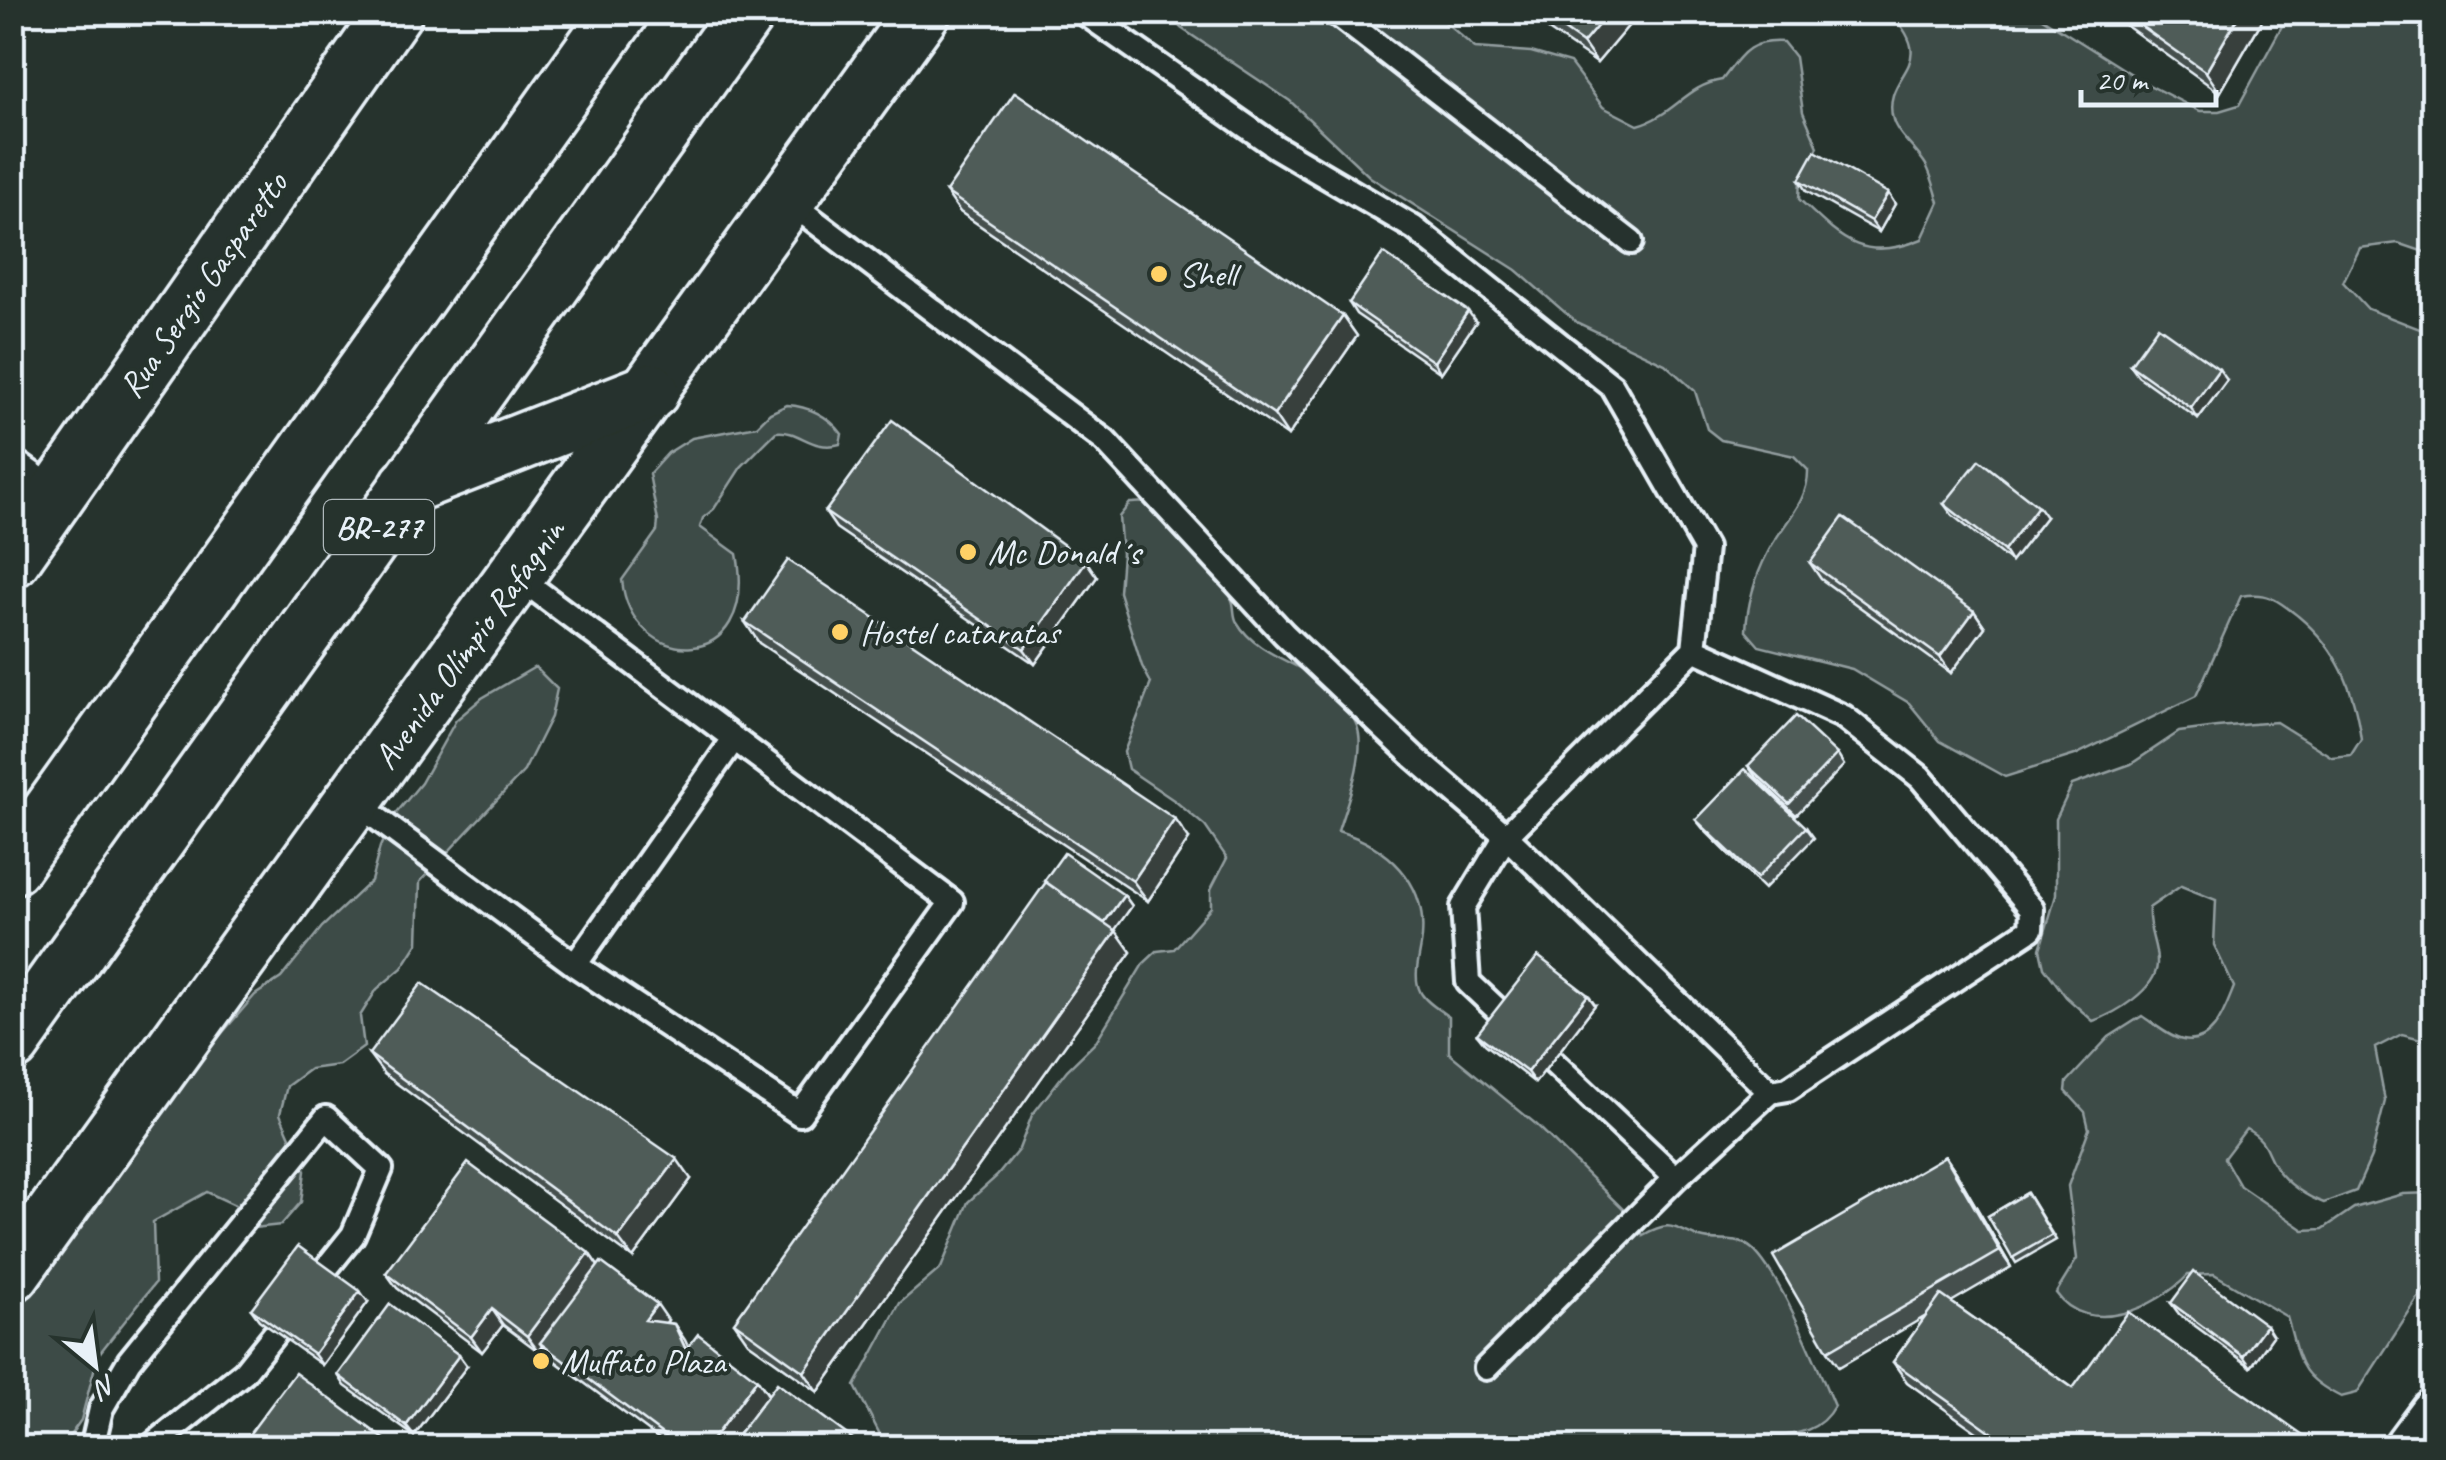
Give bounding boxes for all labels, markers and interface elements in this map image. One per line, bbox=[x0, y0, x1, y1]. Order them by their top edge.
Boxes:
scale bar bbox=[2081, 45, 2216, 107]
text: 20 m bbox=[2096, 61, 2149, 99]
street label: Rua Sergio Gasparetto bbox=[108, 162, 298, 407]
place label: Shell bbox=[1179, 252, 1242, 297]
marker: Shell bbox=[1148, 263, 1170, 285]
road number: BR-277 bbox=[324, 500, 434, 554]
street label: Avenida Olímpio Rafagnin bbox=[363, 508, 576, 778]
place label: Mc Donald´s bbox=[988, 530, 1143, 575]
marker: Mc Donald´s bbox=[957, 541, 979, 563]
place label: Hostel cataratas bbox=[860, 610, 1063, 655]
marker: Hostel cataratas bbox=[829, 621, 851, 643]
north arrow bbox=[45, 1315, 145, 1415]
place label: Muffato Plaza bbox=[561, 1339, 727, 1384]
marker: Muffato Plaza bbox=[530, 1350, 552, 1372]
text: N bbox=[87, 1367, 123, 1408]

